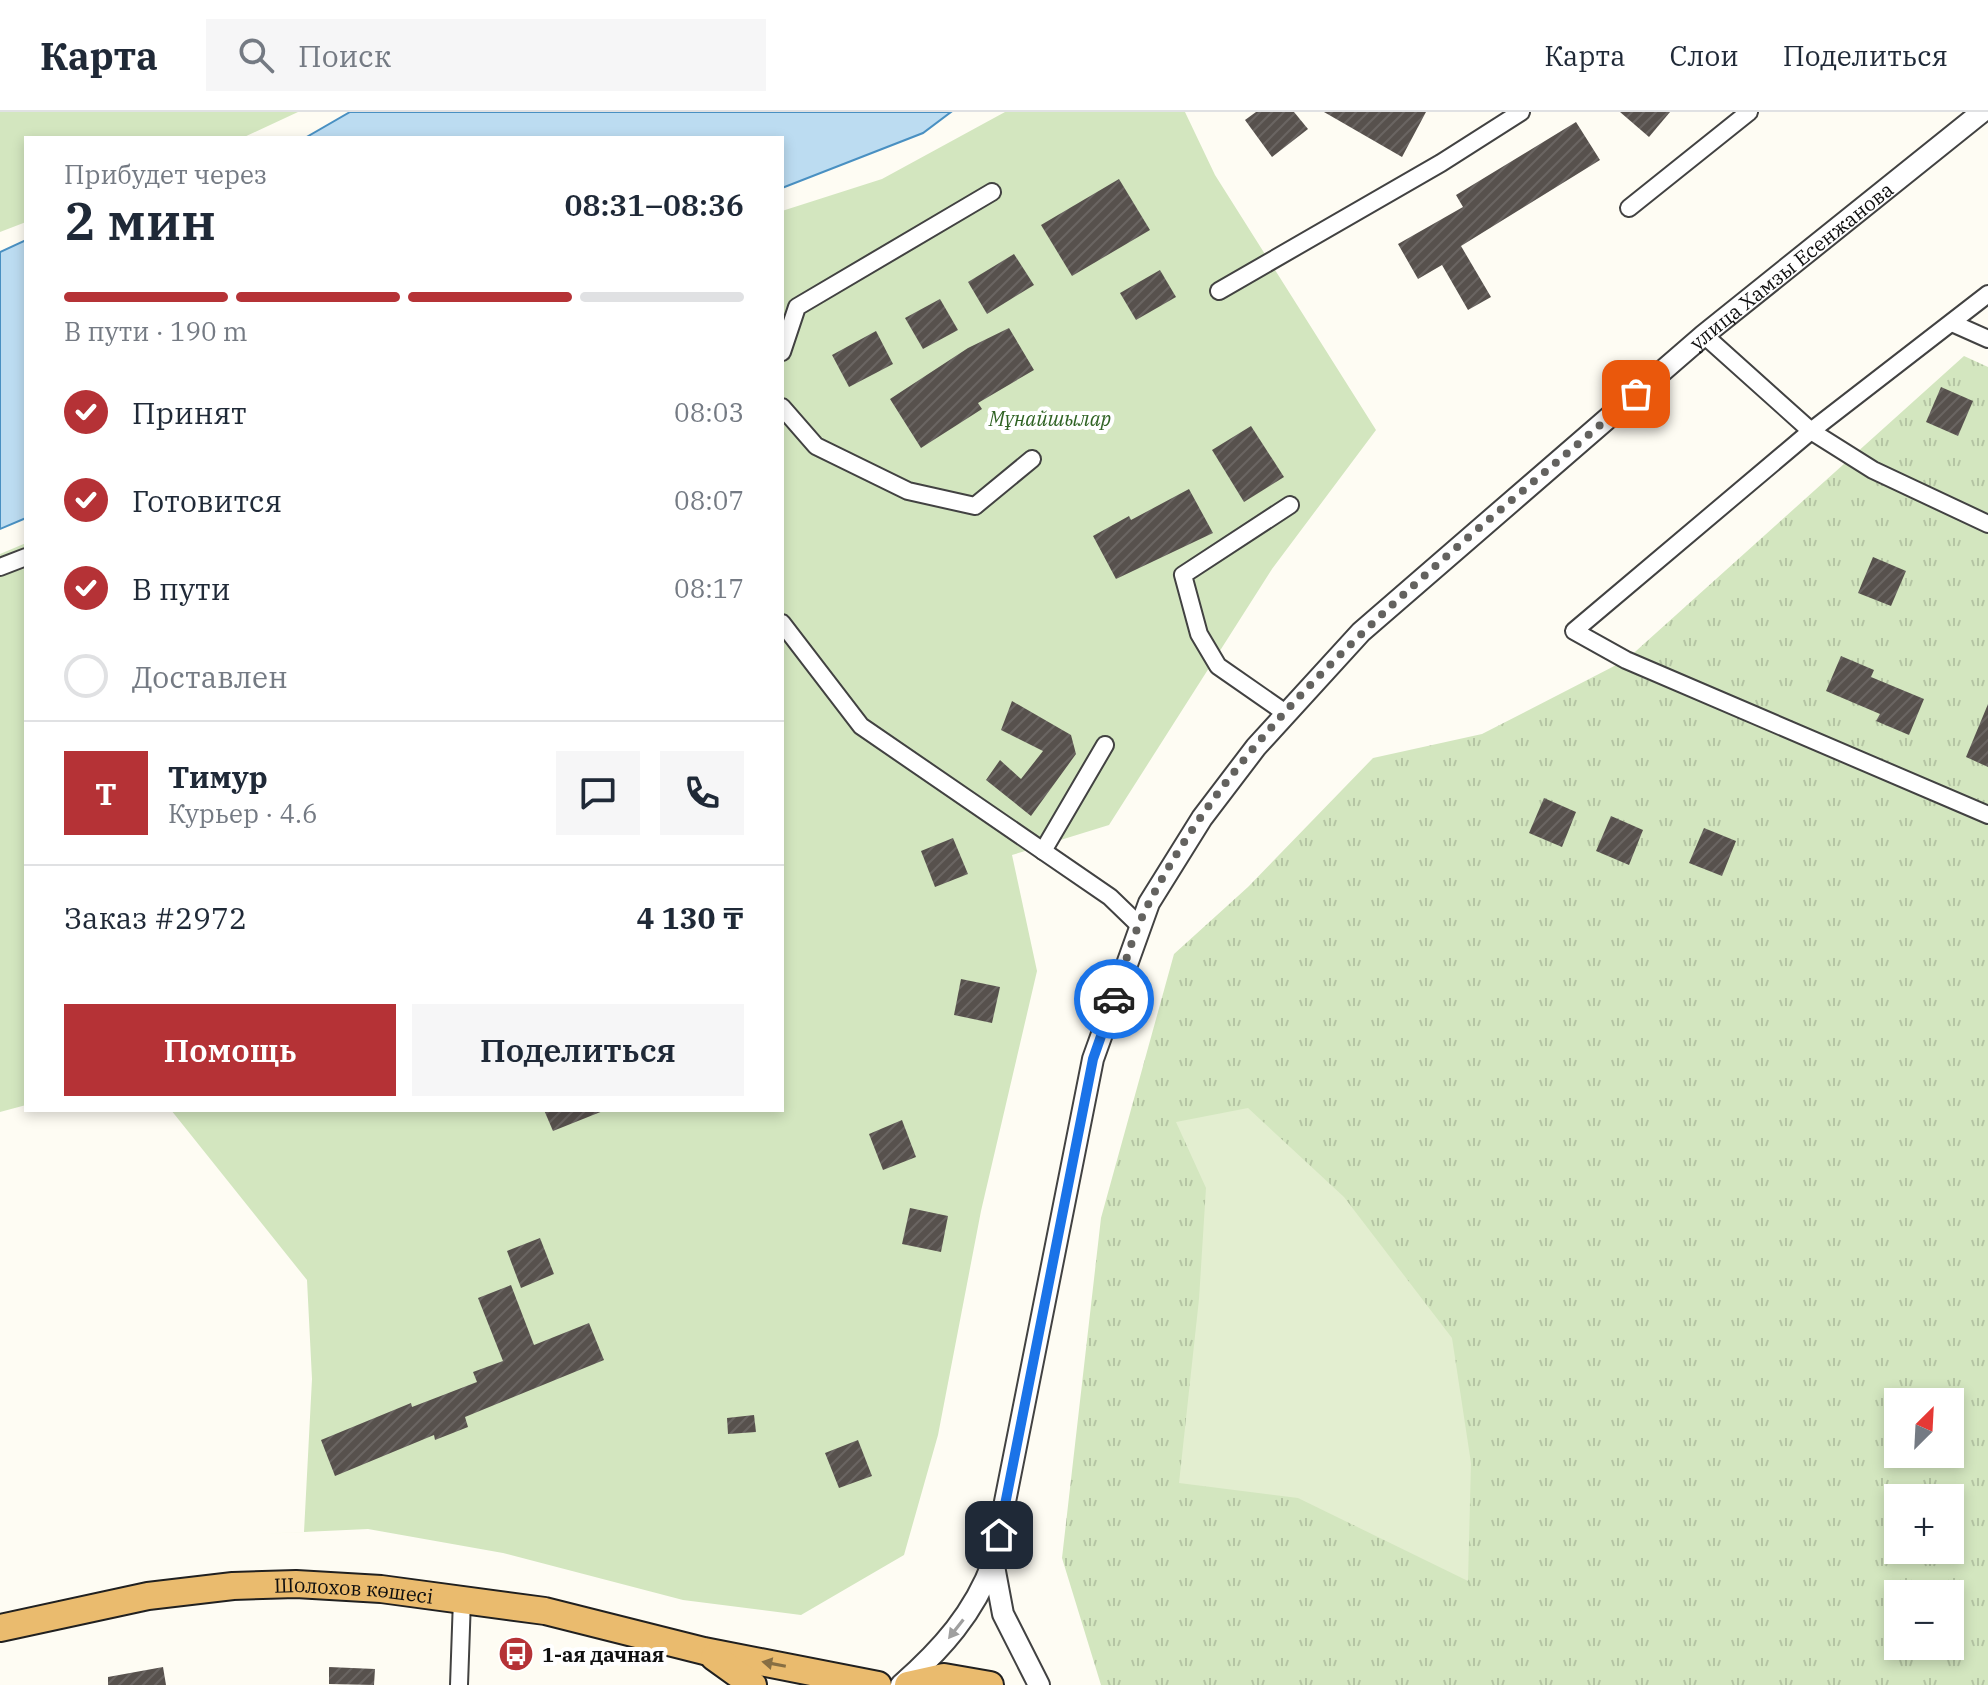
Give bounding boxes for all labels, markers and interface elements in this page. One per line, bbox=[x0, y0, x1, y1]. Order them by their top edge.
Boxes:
search box bbox=[206, 19, 766, 91]
text: Карта bbox=[40, 31, 158, 80]
icon: search bbox=[234, 33, 278, 77]
text: Поиск bbox=[298, 36, 391, 75]
text: Карта bbox=[1544, 37, 1625, 74]
text: Слои bbox=[1669, 37, 1739, 74]
text: Поделиться bbox=[1783, 37, 1948, 74]
text: Прибудет через bbox=[64, 157, 267, 191]
street label: улица Хамзы Есенжанова bbox=[1683, 175, 1898, 355]
text: 08:31–08:36 bbox=[564, 185, 744, 224]
text: 2 мин bbox=[64, 187, 216, 254]
text: В пути · 190 m bbox=[64, 314, 248, 348]
pin bbox=[1602, 360, 1670, 428]
icon: bag bbox=[1614, 372, 1658, 416]
icon: check bbox=[64, 390, 108, 434]
text: Принят bbox=[132, 393, 247, 432]
text: 08:03 bbox=[674, 395, 744, 429]
park label: Мұнайшылар bbox=[988, 405, 1111, 432]
icon: check bbox=[64, 478, 108, 522]
text: Готовится bbox=[132, 481, 282, 520]
text: 08:07 bbox=[674, 483, 744, 517]
icon: check bbox=[64, 566, 108, 610]
text: В пути bbox=[132, 569, 231, 608]
text: 08:17 bbox=[674, 571, 744, 605]
text: Доставлен bbox=[132, 657, 288, 696]
button: chat bbox=[556, 751, 640, 835]
button: phone bbox=[660, 751, 744, 835]
text: Тимур bbox=[168, 757, 268, 796]
text: Т bbox=[95, 774, 117, 813]
text: Курьер · 4.6 bbox=[168, 796, 318, 830]
text: Заказ #2972 bbox=[64, 898, 247, 937]
text: 4 130 ₸ bbox=[637, 898, 744, 937]
courier bbox=[1074, 959, 1154, 1039]
icon: car bbox=[1092, 977, 1136, 1021]
button: Помощь bbox=[64, 1004, 396, 1096]
button: Поделиться bbox=[412, 1004, 744, 1096]
north arrow bbox=[1884, 1388, 1964, 1468]
map controls bbox=[1884, 1388, 1964, 1660]
button: + bbox=[1884, 1484, 1964, 1564]
pin bbox=[965, 1501, 1033, 1569]
icon: home bbox=[977, 1513, 1021, 1557]
street label: Шолохов көшесі bbox=[274, 1570, 435, 1609]
button: − bbox=[1884, 1580, 1964, 1660]
one-way arrow bbox=[948, 1619, 964, 1639]
bus stop icon: 1-ая дачная bbox=[497, 1635, 535, 1673]
place label: 1-ая дачная bbox=[542, 1641, 664, 1668]
one-way arrow bbox=[761, 1658, 786, 1670]

